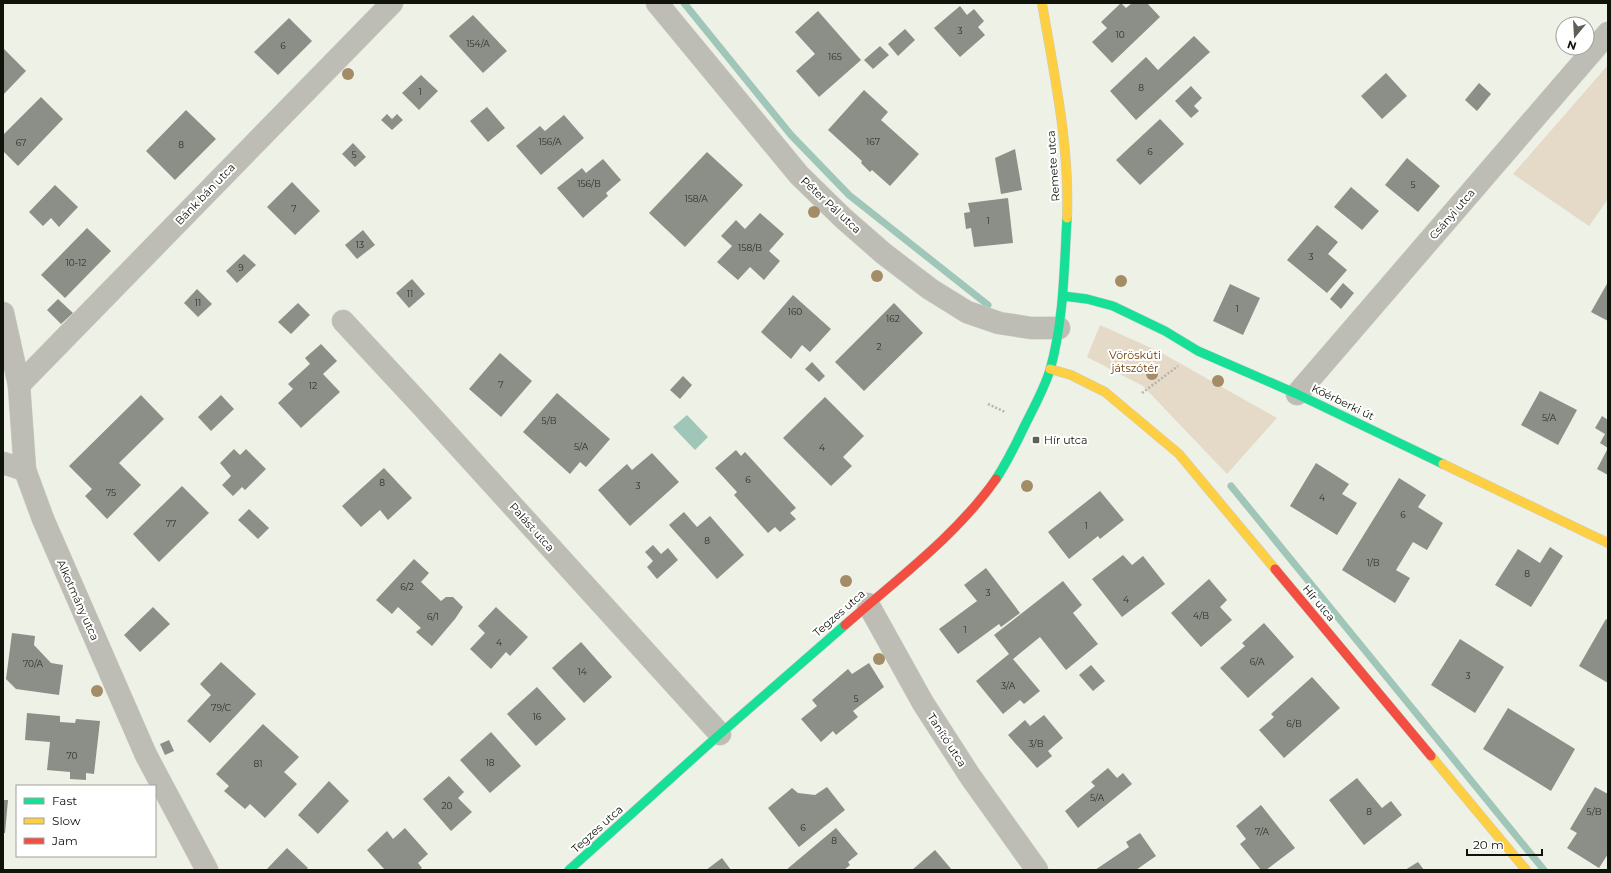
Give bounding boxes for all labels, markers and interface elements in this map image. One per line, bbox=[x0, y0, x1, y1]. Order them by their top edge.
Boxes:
north arrow bbox=[1555, 16, 1595, 56]
house number: 3 bbox=[957, 25, 963, 36]
house number: 10 bbox=[1115, 29, 1125, 40]
text: N bbox=[1566, 37, 1578, 54]
house number: 154/A bbox=[466, 38, 490, 49]
house number: 6 bbox=[280, 40, 286, 51]
house number: 165 bbox=[828, 51, 842, 62]
house number: 8 bbox=[1138, 82, 1144, 93]
house number: 1 bbox=[418, 86, 422, 97]
street label: Remete utca bbox=[1044, 130, 1062, 202]
house number: 156/A bbox=[538, 136, 562, 147]
house number: 167 bbox=[866, 136, 880, 147]
house number: 67 bbox=[16, 137, 26, 148]
house number: 8 bbox=[178, 139, 184, 150]
house number: 6 bbox=[1147, 146, 1153, 157]
house number: 5 bbox=[351, 149, 357, 160]
street label: Bánk bán utca bbox=[172, 160, 238, 228]
street label: Péter Pál utca bbox=[798, 174, 864, 236]
house number: 156/B bbox=[577, 178, 601, 189]
house number: 5 bbox=[1410, 179, 1416, 190]
street label: Csányi utca bbox=[1426, 186, 1478, 242]
house number: 158/A bbox=[684, 193, 708, 204]
house number: 7 bbox=[291, 203, 297, 214]
house number: 1 bbox=[986, 215, 990, 226]
house number: 13 bbox=[356, 239, 364, 250]
house number: 158/B bbox=[738, 242, 762, 253]
house number: 3 bbox=[1308, 251, 1314, 262]
house number: 10-12 bbox=[66, 257, 86, 268]
house number: 9 bbox=[238, 262, 244, 273]
house number: 11 bbox=[407, 288, 413, 299]
house number: 11 bbox=[195, 297, 201, 308]
house number: 1 bbox=[1235, 303, 1239, 314]
house number: 160 bbox=[788, 306, 802, 317]
house number: 162 bbox=[886, 313, 900, 324]
house number: 2 bbox=[876, 341, 882, 352]
park label: Vöröskúti játszótér bbox=[1109, 348, 1161, 375]
house number: 7 bbox=[498, 379, 504, 390]
house number: 12 bbox=[309, 380, 317, 391]
street label: Kőérberki út bbox=[1309, 381, 1377, 423]
house number: 5/A bbox=[1542, 412, 1557, 423]
house number: 5/B bbox=[542, 415, 557, 426]
place label: Hír utca bbox=[1044, 433, 1088, 447]
marker: Hír utca bbox=[1031, 435, 1041, 445]
house number: 5/A bbox=[574, 441, 589, 452]
house number: 4 bbox=[819, 442, 825, 453]
house number: 6 bbox=[745, 474, 751, 485]
house number: 8 bbox=[379, 477, 385, 488]
house number: 3 bbox=[635, 480, 641, 491]
house number: 75 bbox=[106, 487, 116, 498]
house number: 4 bbox=[1319, 492, 1325, 503]
street label: Palást utca bbox=[506, 500, 558, 554]
house number: 6 bbox=[1400, 509, 1406, 520]
house number: 77 bbox=[166, 518, 176, 529]
house number: 1 bbox=[1084, 520, 1088, 531]
house number: 8 bbox=[704, 535, 710, 546]
street label: Alkotmány utca bbox=[54, 557, 102, 643]
house number: 1/B bbox=[1366, 557, 1380, 568]
house number: 8 bbox=[1524, 568, 1530, 579]
house number: 6/2 bbox=[400, 581, 414, 592]
street label: Hír utca bbox=[1300, 582, 1338, 624]
street label: Tegzes utca bbox=[810, 587, 868, 639]
house number: 3 bbox=[985, 587, 991, 598]
house number: 4 bbox=[1123, 594, 1129, 605]
house number: 4/B bbox=[1193, 610, 1209, 621]
house number: 6/1 bbox=[427, 611, 439, 622]
house number: 1 bbox=[963, 624, 967, 635]
house number: 4 bbox=[496, 637, 502, 648]
house number: 6/A bbox=[1250, 656, 1265, 667]
house number: 70/A bbox=[23, 658, 44, 669]
house number: 14 bbox=[577, 666, 587, 677]
house number: 3 bbox=[1465, 670, 1471, 681]
house number: 3/A bbox=[1001, 680, 1016, 691]
house number: 5 bbox=[853, 693, 859, 704]
house number: 79/C bbox=[211, 702, 232, 713]
house number: 16 bbox=[533, 711, 542, 722]
street label: Tanító utca bbox=[924, 711, 970, 769]
house number: 6/B bbox=[1286, 718, 1302, 729]
house number: 3/B bbox=[1029, 738, 1044, 749]
house number: 70 bbox=[66, 750, 78, 761]
house number: 18 bbox=[486, 757, 495, 768]
house number: 81 bbox=[254, 758, 263, 769]
legend bbox=[16, 785, 156, 857]
house number: 5/A bbox=[1090, 792, 1105, 803]
text: Fast bbox=[52, 793, 77, 808]
house number: 20 bbox=[441, 800, 453, 811]
street label: Tegzes utca bbox=[568, 802, 626, 856]
house number: 8 bbox=[1366, 806, 1372, 817]
house number: 5/B bbox=[1587, 806, 1602, 817]
text: Slow bbox=[52, 813, 81, 828]
house number: 6 bbox=[800, 822, 806, 833]
house number: 7/A bbox=[1255, 826, 1270, 837]
scale bar bbox=[1467, 831, 1542, 857]
text: Jam bbox=[51, 833, 78, 848]
house number: 8 bbox=[831, 835, 837, 846]
text: 20 m bbox=[1473, 837, 1504, 852]

